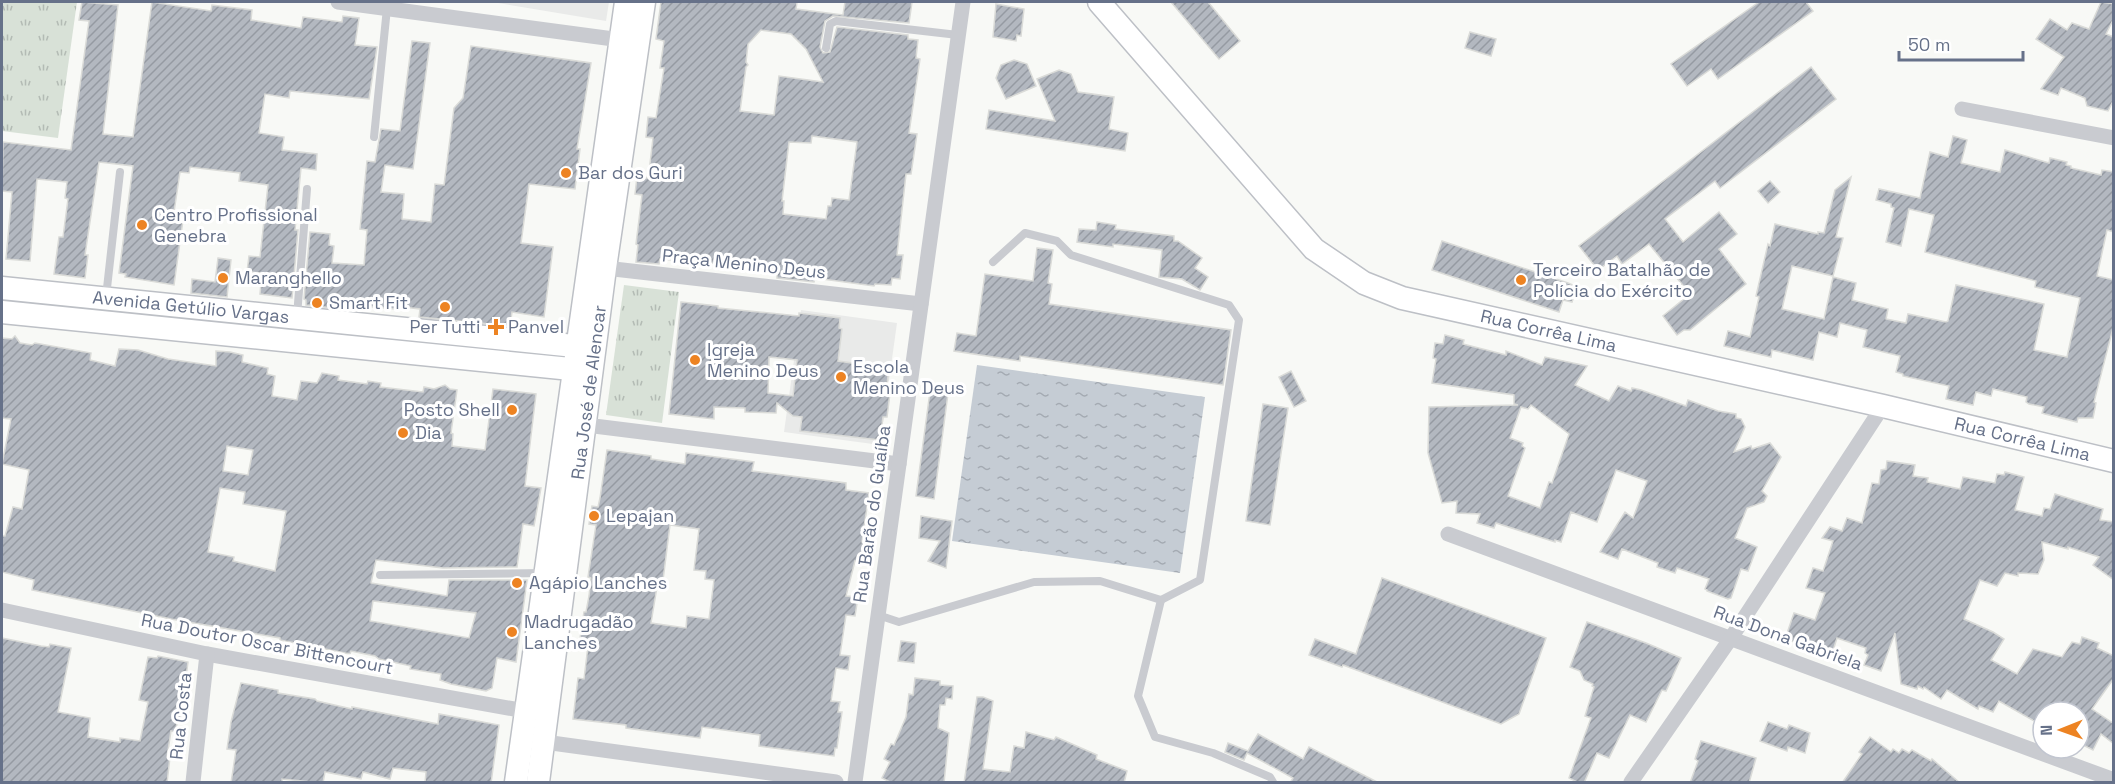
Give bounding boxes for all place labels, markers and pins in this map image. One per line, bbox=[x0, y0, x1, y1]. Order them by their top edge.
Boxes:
place label: Bar dos Guri bbox=[578, 161, 683, 184]
marker: Bar dos Guri bbox=[559, 166, 573, 180]
place label: Centro Profissional Genebra bbox=[154, 203, 318, 247]
marker: Centro Profissional Genebra bbox=[135, 218, 149, 232]
place label: Terceiro Batalhão de Polícia do Exército bbox=[1533, 258, 1711, 302]
place label: Maranghello bbox=[235, 266, 342, 289]
marker: Maranghello bbox=[216, 271, 230, 285]
marker: Terceiro Batalhão de Polícia do Exército bbox=[1514, 273, 1528, 287]
place label: Smart Fit bbox=[329, 291, 408, 314]
marker: Smart Fit bbox=[310, 296, 324, 310]
marker: Per Tutti bbox=[438, 300, 452, 314]
place label: Per Tutti bbox=[410, 315, 480, 338]
place label: Panvel bbox=[508, 315, 564, 338]
marker: Panvel bbox=[489, 320, 503, 334]
place label: Igreja Menino Deus bbox=[707, 338, 819, 382]
marker: Igreja Menino Deus bbox=[688, 353, 702, 367]
place label: Escola Menino Deus bbox=[853, 355, 965, 399]
marker: Escola Menino Deus bbox=[834, 370, 848, 384]
place label: Posto Shell bbox=[404, 398, 500, 421]
marker: Posto Shell bbox=[505, 403, 519, 417]
place label: Dia bbox=[415, 421, 442, 444]
marker: Dia bbox=[396, 426, 410, 440]
place label: Lepajan bbox=[606, 504, 674, 527]
marker: Lepajan bbox=[587, 509, 601, 523]
place label: Agápio Lanches bbox=[529, 571, 667, 594]
marker: Agápio Lanches bbox=[510, 576, 524, 590]
place label: Madrugadão Lanches bbox=[524, 610, 634, 654]
marker: Madrugadão Lanches bbox=[505, 625, 519, 639]

